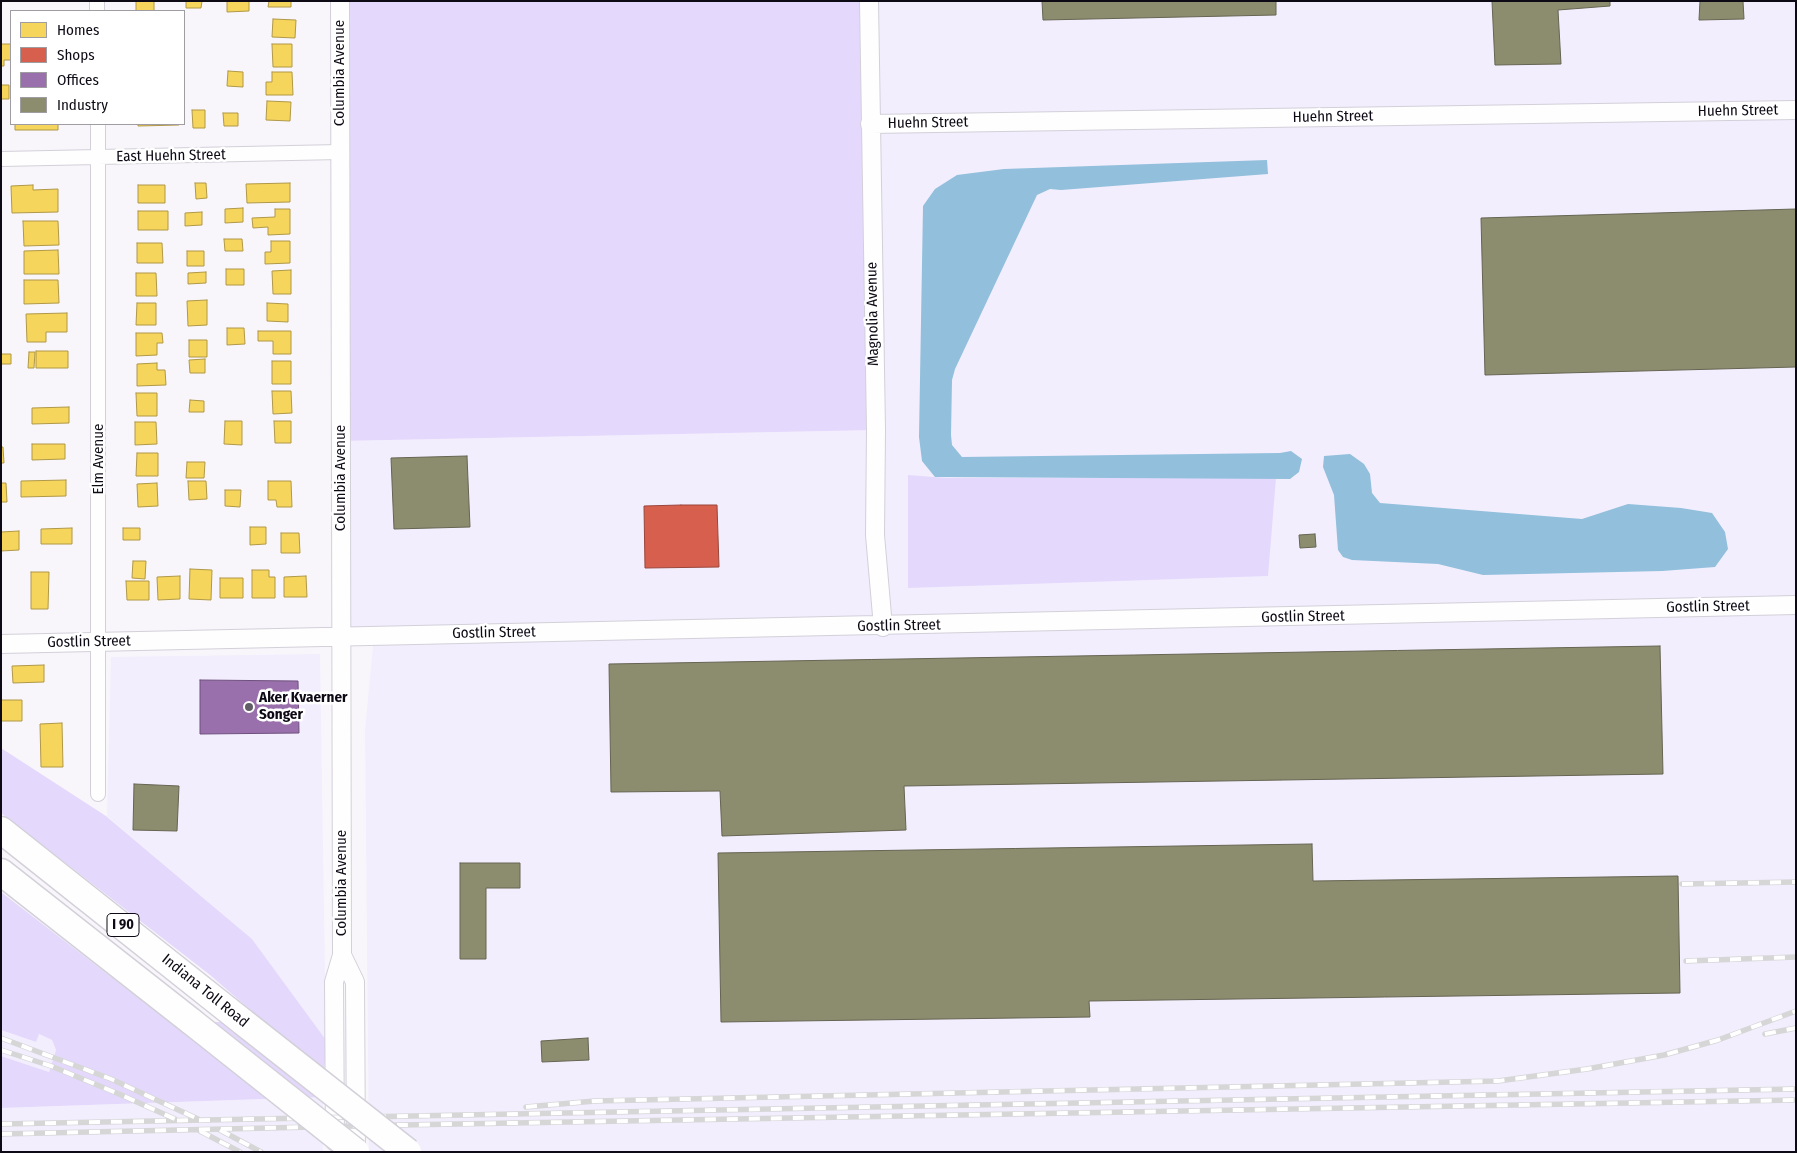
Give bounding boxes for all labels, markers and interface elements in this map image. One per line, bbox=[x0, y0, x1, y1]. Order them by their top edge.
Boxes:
legend bbox=[10, 10, 185, 125]
street label: Columbia Avenue bbox=[331, 20, 349, 126]
text: Homes bbox=[57, 21, 99, 39]
text: Shops bbox=[57, 46, 95, 64]
text: Offices bbox=[57, 71, 99, 89]
text: Industry bbox=[57, 96, 108, 114]
street label: Huehn Street bbox=[1698, 101, 1778, 121]
street label: Huehn Street bbox=[1293, 107, 1373, 127]
street label: Huehn Street bbox=[888, 113, 968, 133]
street label: East Huehn Street bbox=[116, 146, 226, 166]
street label: Magnolia Avenue bbox=[863, 262, 883, 366]
street label: Elm Avenue bbox=[90, 423, 108, 495]
street label: Columbia Avenue bbox=[332, 425, 350, 531]
street label: Gostlin Street bbox=[1666, 597, 1750, 617]
street label: Gostlin Street bbox=[1261, 607, 1345, 627]
street label: Gostlin Street bbox=[857, 616, 941, 636]
street label: Gostlin Street bbox=[452, 623, 536, 643]
street label: Gostlin Street bbox=[47, 632, 131, 652]
place label: Aker Kvaerner Songer bbox=[259, 689, 348, 724]
marker: Aker Kvaerner Songer bbox=[243, 701, 255, 713]
street label: Columbia Avenue bbox=[333, 830, 351, 936]
road number: I 90 bbox=[107, 914, 139, 936]
street label: Indiana Toll Road bbox=[158, 951, 252, 1031]

